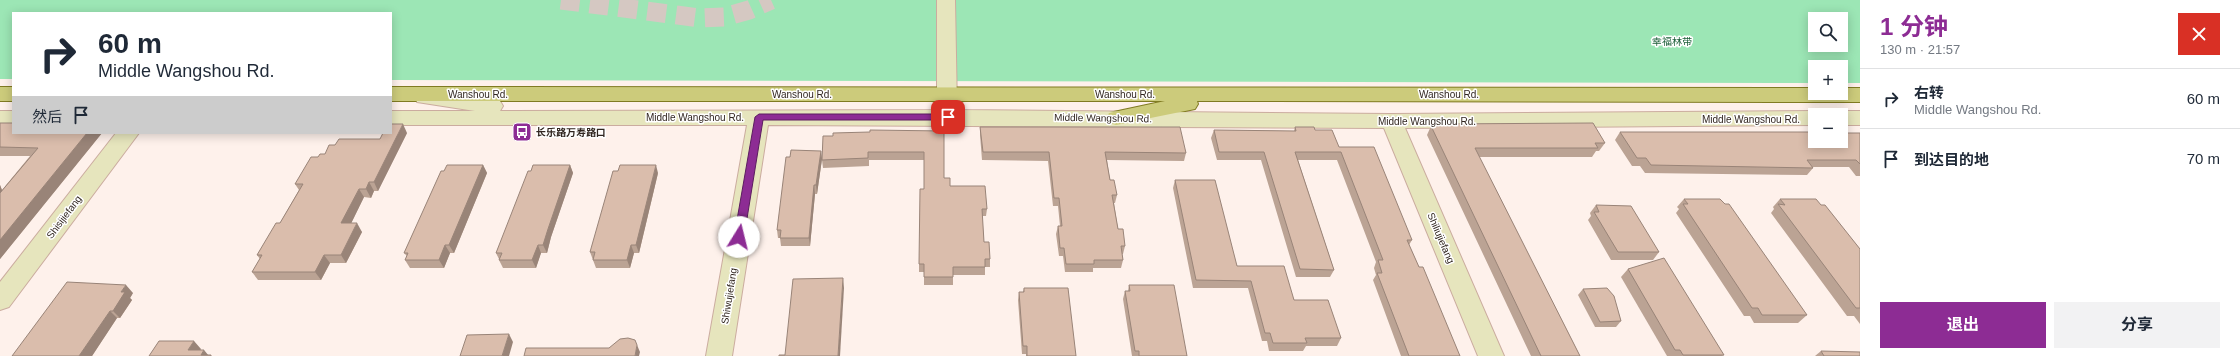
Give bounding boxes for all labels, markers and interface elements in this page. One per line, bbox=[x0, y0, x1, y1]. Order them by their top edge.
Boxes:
map controls bbox=[1808, 12, 1848, 148]
button: search bbox=[1808, 12, 1848, 52]
text: 1 分钟 bbox=[1880, 13, 1948, 40]
button: close bbox=[2178, 13, 2220, 55]
icon: right bbox=[32, 28, 84, 80]
text: 60 m bbox=[98, 28, 162, 59]
park label: 幸福林带 bbox=[1652, 36, 1692, 47]
text: 130 m · 21:57 bbox=[1880, 42, 1960, 57]
button: + bbox=[1808, 60, 1848, 100]
text: Middle Wangshou Rd. bbox=[98, 61, 274, 81]
text: 右转 bbox=[1914, 84, 1944, 101]
icon: right bbox=[1880, 88, 1902, 110]
street label: Wanshou Rd. bbox=[448, 89, 508, 100]
street label: Wanshou Rd. bbox=[772, 89, 832, 100]
street label: Wanshou Rd. bbox=[1095, 89, 1155, 100]
street label: Wanshou Rd. bbox=[1419, 89, 1479, 100]
text: 60 m bbox=[2187, 90, 2220, 107]
pin bbox=[931, 100, 965, 134]
text: Middle Wangshou Rd. bbox=[1914, 102, 2041, 117]
icon: arrive bbox=[70, 104, 92, 126]
icon: arrive bbox=[937, 106, 959, 128]
text: 然后 bbox=[32, 108, 62, 125]
button: − bbox=[1808, 108, 1848, 148]
street label: Middle Wangshou Rd. bbox=[646, 112, 744, 123]
street label: Middle Wangshou Rd. bbox=[1054, 112, 1152, 124]
street label: Middle Wangshou Rd. bbox=[1702, 114, 1800, 125]
street label: Middle Wangshou Rd. bbox=[1378, 116, 1476, 127]
bus stop icon: 长乐路万寿路口 bbox=[511, 121, 533, 143]
place label: 长乐路万寿路口 bbox=[536, 127, 606, 138]
icon: arrive bbox=[1880, 148, 1902, 170]
text: 70 m bbox=[2187, 150, 2220, 167]
text: 到达目的地 bbox=[1914, 151, 1989, 168]
street label: Shisijiefang bbox=[44, 193, 84, 241]
street label: Shiliujiefang bbox=[1425, 211, 1457, 265]
position arrow bbox=[718, 216, 760, 258]
street label: Shiwujiefang bbox=[719, 267, 739, 325]
button: 退出 bbox=[1880, 302, 2046, 348]
button: 分享 bbox=[2054, 302, 2220, 348]

